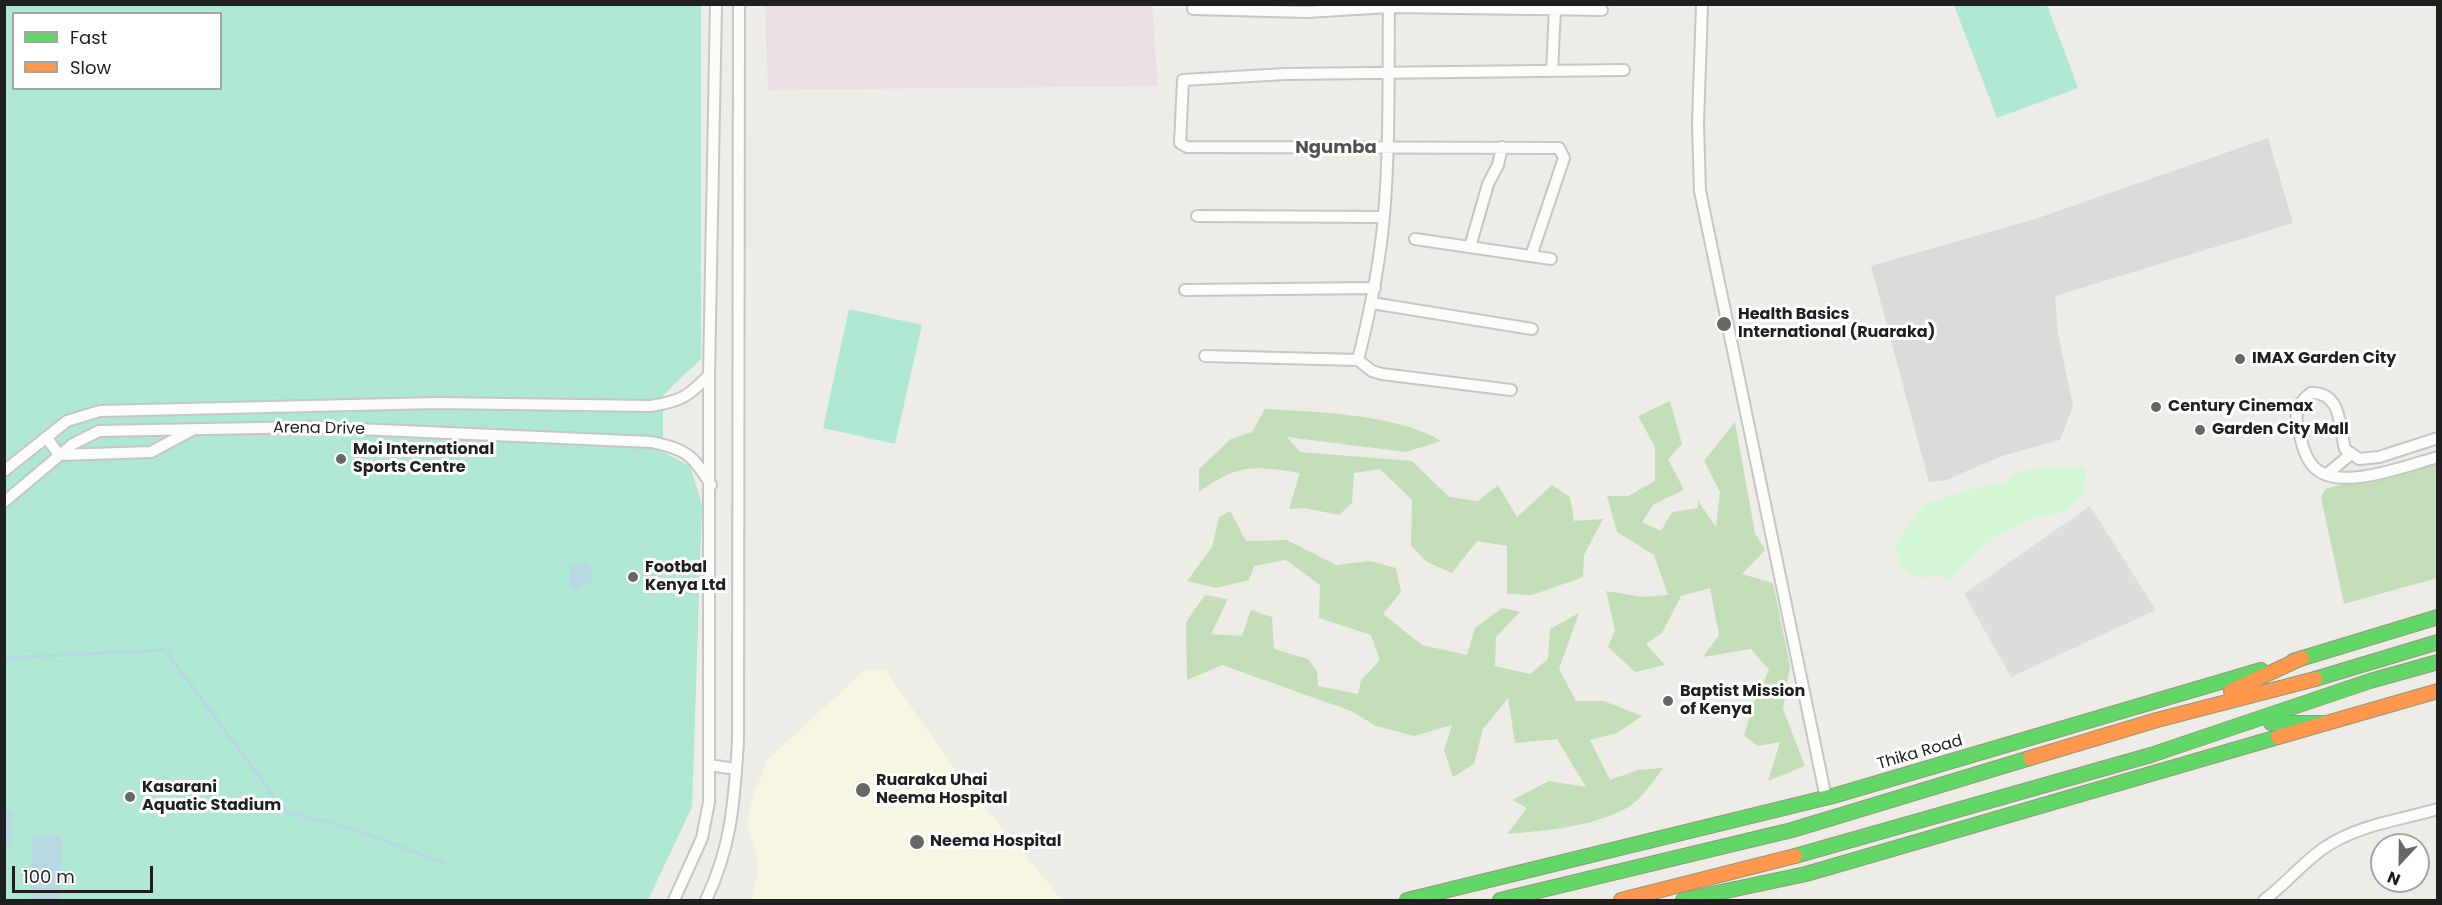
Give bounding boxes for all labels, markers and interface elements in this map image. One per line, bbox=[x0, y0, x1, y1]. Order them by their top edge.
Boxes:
legend bbox=[12, 12, 222, 90]
text: Fast bbox=[70, 25, 107, 50]
text: Slow bbox=[70, 55, 111, 80]
district label: Ngumba bbox=[1295, 137, 1377, 159]
place label: Health Basics International (Ruaraka) bbox=[1738, 305, 1935, 343]
marker: Health Basics International (Ruaraka) bbox=[1715, 315, 1733, 333]
place label: IMAX Garden City bbox=[2252, 349, 2396, 369]
marker: IMAX Garden City bbox=[2233, 352, 2247, 366]
place label: Century Cinemax bbox=[2168, 397, 2313, 417]
marker: Century Cinemax bbox=[2149, 400, 2163, 414]
street label: Arena Drive bbox=[273, 419, 365, 439]
place label: Garden City Mall bbox=[2212, 420, 2349, 440]
marker: Garden City Mall bbox=[2193, 423, 2207, 437]
place label: Moi International Sports Centre bbox=[353, 440, 494, 478]
marker: Moi International Sports Centre bbox=[334, 452, 348, 466]
place label: Footbal Kenya Ltd bbox=[645, 558, 726, 596]
marker: Footbal Kenya Ltd bbox=[626, 570, 640, 584]
place label: Baptist Mission of Kenya bbox=[1680, 682, 1805, 720]
marker: Baptist Mission of Kenya bbox=[1661, 694, 1675, 708]
street label: Thika Road bbox=[1875, 732, 1965, 774]
place label: Ruaraka Uhai Neema Hospital bbox=[876, 771, 1007, 809]
place label: Kasarani Aquatic Stadium bbox=[142, 778, 281, 816]
marker: Ruaraka Uhai Neema Hospital bbox=[854, 781, 872, 799]
marker: Kasarani Aquatic Stadium bbox=[123, 790, 137, 804]
place label: Neema Hospital bbox=[930, 832, 1061, 852]
marker: Neema Hospital bbox=[908, 833, 926, 851]
north arrow bbox=[2370, 833, 2430, 893]
scale bar bbox=[15, 854, 156, 892]
text: 100 m bbox=[23, 864, 75, 889]
text: N bbox=[2384, 865, 2404, 891]

